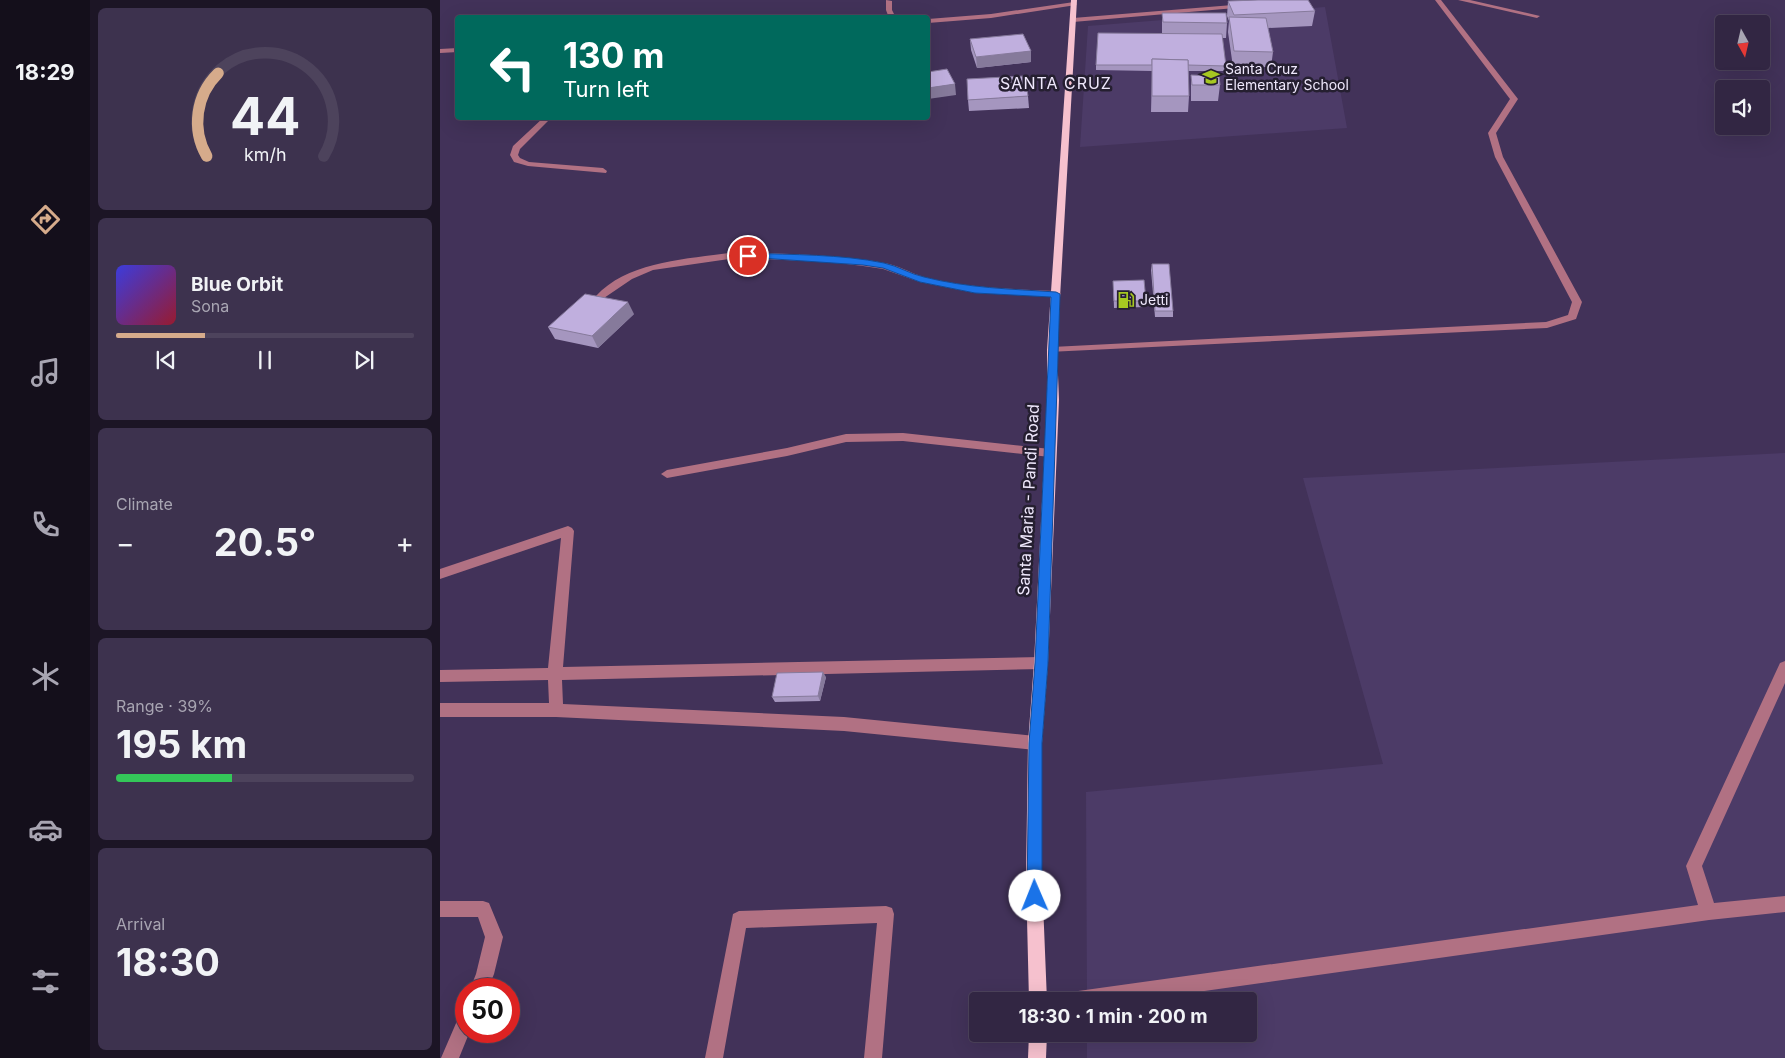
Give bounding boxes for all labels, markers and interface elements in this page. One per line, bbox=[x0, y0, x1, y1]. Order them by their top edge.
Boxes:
north arrow bbox=[1715, 15, 1770, 70]
map controls bbox=[1715, 15, 1770, 135]
text: 130 m bbox=[563, 34, 665, 76]
icon: left bbox=[480, 35, 545, 100]
text: 18:29 bbox=[15, 59, 75, 85]
place label: Santa Cruz Elementary School bbox=[1225, 60, 1349, 93]
school or university icon: Santa Cruz Elementary School bbox=[1201, 67, 1221, 87]
district label: SANTA CRUZ bbox=[1000, 73, 1112, 93]
text: Turn left bbox=[563, 76, 649, 102]
button: sound bbox=[1715, 80, 1770, 135]
text: 44 bbox=[230, 85, 300, 148]
text: km/h bbox=[244, 144, 286, 165]
icon: directions bbox=[28, 202, 63, 237]
pin bbox=[727, 235, 769, 277]
icon: arrive bbox=[734, 242, 762, 270]
text: Blue Orbit bbox=[191, 273, 283, 296]
fuel station icon: Jetti bbox=[1116, 290, 1136, 310]
place label: Jetti bbox=[1140, 291, 1168, 308]
text: Sona bbox=[191, 296, 229, 316]
icon: previous bbox=[152, 346, 180, 374]
icon: pause bbox=[251, 346, 279, 374]
icon: next bbox=[350, 346, 378, 374]
icon: music bbox=[28, 355, 63, 390]
street label: Santa Maria - Pandi Road bbox=[1013, 404, 1043, 596]
text: Climate bbox=[116, 494, 173, 514]
icon: phone bbox=[28, 507, 63, 542]
text: 20.5° bbox=[214, 519, 316, 565]
text: − bbox=[116, 526, 135, 560]
text: + bbox=[395, 526, 414, 560]
icon: climate bbox=[28, 659, 63, 694]
text: Range · 39% bbox=[116, 696, 213, 716]
text: 195 km bbox=[116, 721, 247, 767]
icon: car bbox=[28, 812, 63, 847]
position arrow bbox=[1008, 869, 1060, 921]
text: Arrival bbox=[116, 914, 165, 934]
text: 18:30 bbox=[116, 939, 220, 985]
icon: filters bbox=[28, 964, 63, 999]
speed limit sign: 50 bbox=[455, 978, 520, 1043]
text: 18:30 · 1 min · 200 m bbox=[1018, 1005, 1208, 1028]

